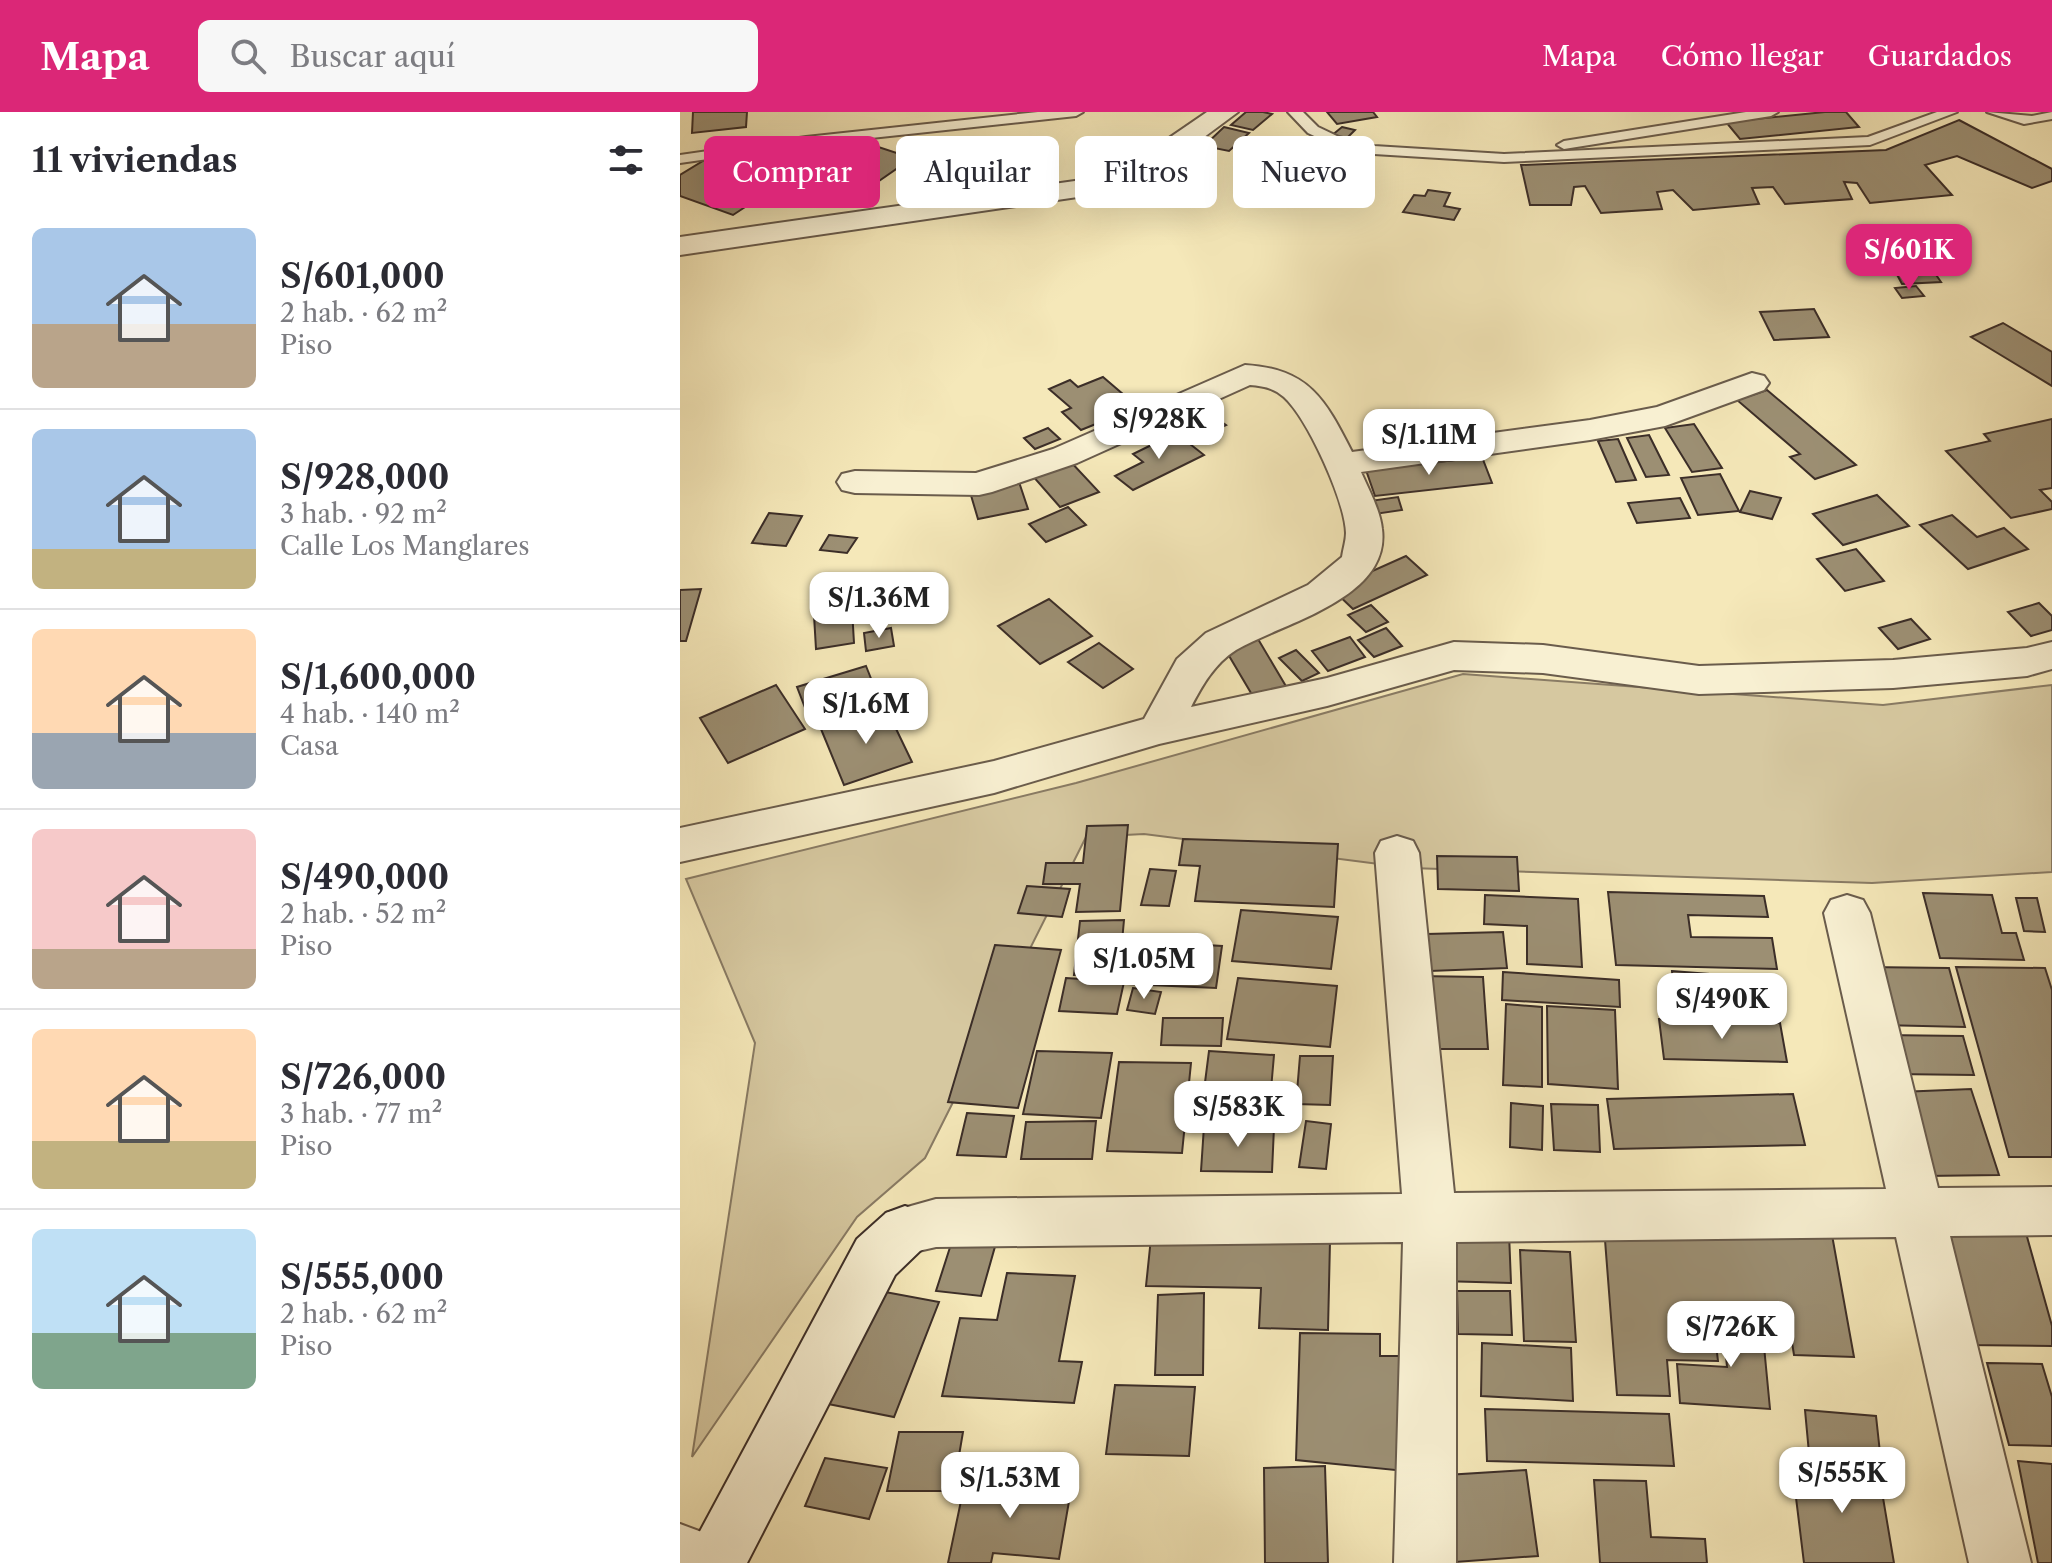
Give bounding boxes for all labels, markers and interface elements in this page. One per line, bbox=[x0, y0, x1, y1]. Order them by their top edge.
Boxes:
search box bbox=[198, 20, 758, 92]
text: Mapa bbox=[40, 33, 150, 80]
icon: search bbox=[226, 34, 270, 78]
text: Buscar aquí bbox=[290, 38, 455, 75]
text: Mapa bbox=[1542, 39, 1617, 73]
text: Cómo llegar bbox=[1661, 39, 1824, 73]
text: Guardados bbox=[1868, 39, 2012, 73]
chip: Comprar bbox=[704, 136, 880, 208]
chip: Alquilar bbox=[896, 136, 1059, 208]
chip: Filtros bbox=[1075, 136, 1217, 208]
chip: Nuevo bbox=[1233, 136, 1375, 208]
icon: filters bbox=[604, 138, 648, 182]
text: 11 viviendas bbox=[32, 139, 237, 181]
pin: S/601K bbox=[1844, 224, 1974, 292]
text: S/601K bbox=[1864, 234, 1954, 266]
text: S/601,000 bbox=[280, 255, 445, 297]
icon: home bbox=[96, 260, 192, 356]
text: 2 hab. · 62 m² bbox=[280, 297, 447, 329]
text: Piso bbox=[280, 329, 332, 361]
pin: S/928K bbox=[1094, 393, 1224, 461]
text: S/928K bbox=[1112, 403, 1206, 435]
pin: S/1.11M bbox=[1355, 409, 1503, 477]
text: S/1.11M bbox=[1381, 419, 1477, 451]
text: S/928,000 bbox=[280, 456, 449, 498]
icon: home bbox=[96, 461, 192, 557]
text: 3 hab. · 92 m² bbox=[280, 498, 447, 530]
text: Calle Los Manglares bbox=[280, 530, 530, 562]
pin: S/1.36M bbox=[805, 572, 953, 640]
text: S/1.36M bbox=[828, 582, 930, 614]
text: S/1,600,000 bbox=[280, 656, 476, 698]
icon: home bbox=[96, 661, 192, 757]
pin: S/1.6M bbox=[801, 678, 931, 746]
text: S/1.6M bbox=[822, 688, 910, 720]
text: 4 hab. · 140 m² bbox=[280, 698, 460, 730]
text: Casa bbox=[280, 730, 339, 762]
text: S/490,000 bbox=[280, 856, 449, 898]
icon: home bbox=[96, 861, 192, 957]
text: 2 hab. · 52 m² bbox=[280, 898, 446, 930]
text: Piso bbox=[280, 930, 332, 962]
pin: S/1.05M bbox=[1070, 933, 1218, 1001]
text: S/1.05M bbox=[1092, 943, 1196, 975]
pin: S/490K bbox=[1657, 973, 1787, 1041]
text: S/490K bbox=[1675, 983, 1769, 1015]
text: S/726,000 bbox=[280, 1056, 446, 1098]
icon: home bbox=[96, 1061, 192, 1157]
pin: S/583K bbox=[1173, 1081, 1303, 1149]
text: S/583K bbox=[1192, 1091, 1284, 1123]
text: 3 hab. · 77 m² bbox=[280, 1098, 442, 1130]
text: Piso bbox=[280, 1130, 332, 1162]
text: S/555,000 bbox=[280, 1256, 444, 1298]
icon: home bbox=[96, 1261, 192, 1357]
text: 2 hab. · 62 m² bbox=[280, 1298, 447, 1330]
pin: S/726K bbox=[1666, 1301, 1796, 1369]
text: S/726K bbox=[1685, 1311, 1777, 1343]
text: Piso bbox=[280, 1330, 332, 1362]
pin: S/555K bbox=[1777, 1447, 1907, 1515]
pin: S/1.53M bbox=[936, 1452, 1084, 1520]
text: S/555K bbox=[1797, 1457, 1887, 1489]
text: S/1.53M bbox=[959, 1462, 1061, 1494]

